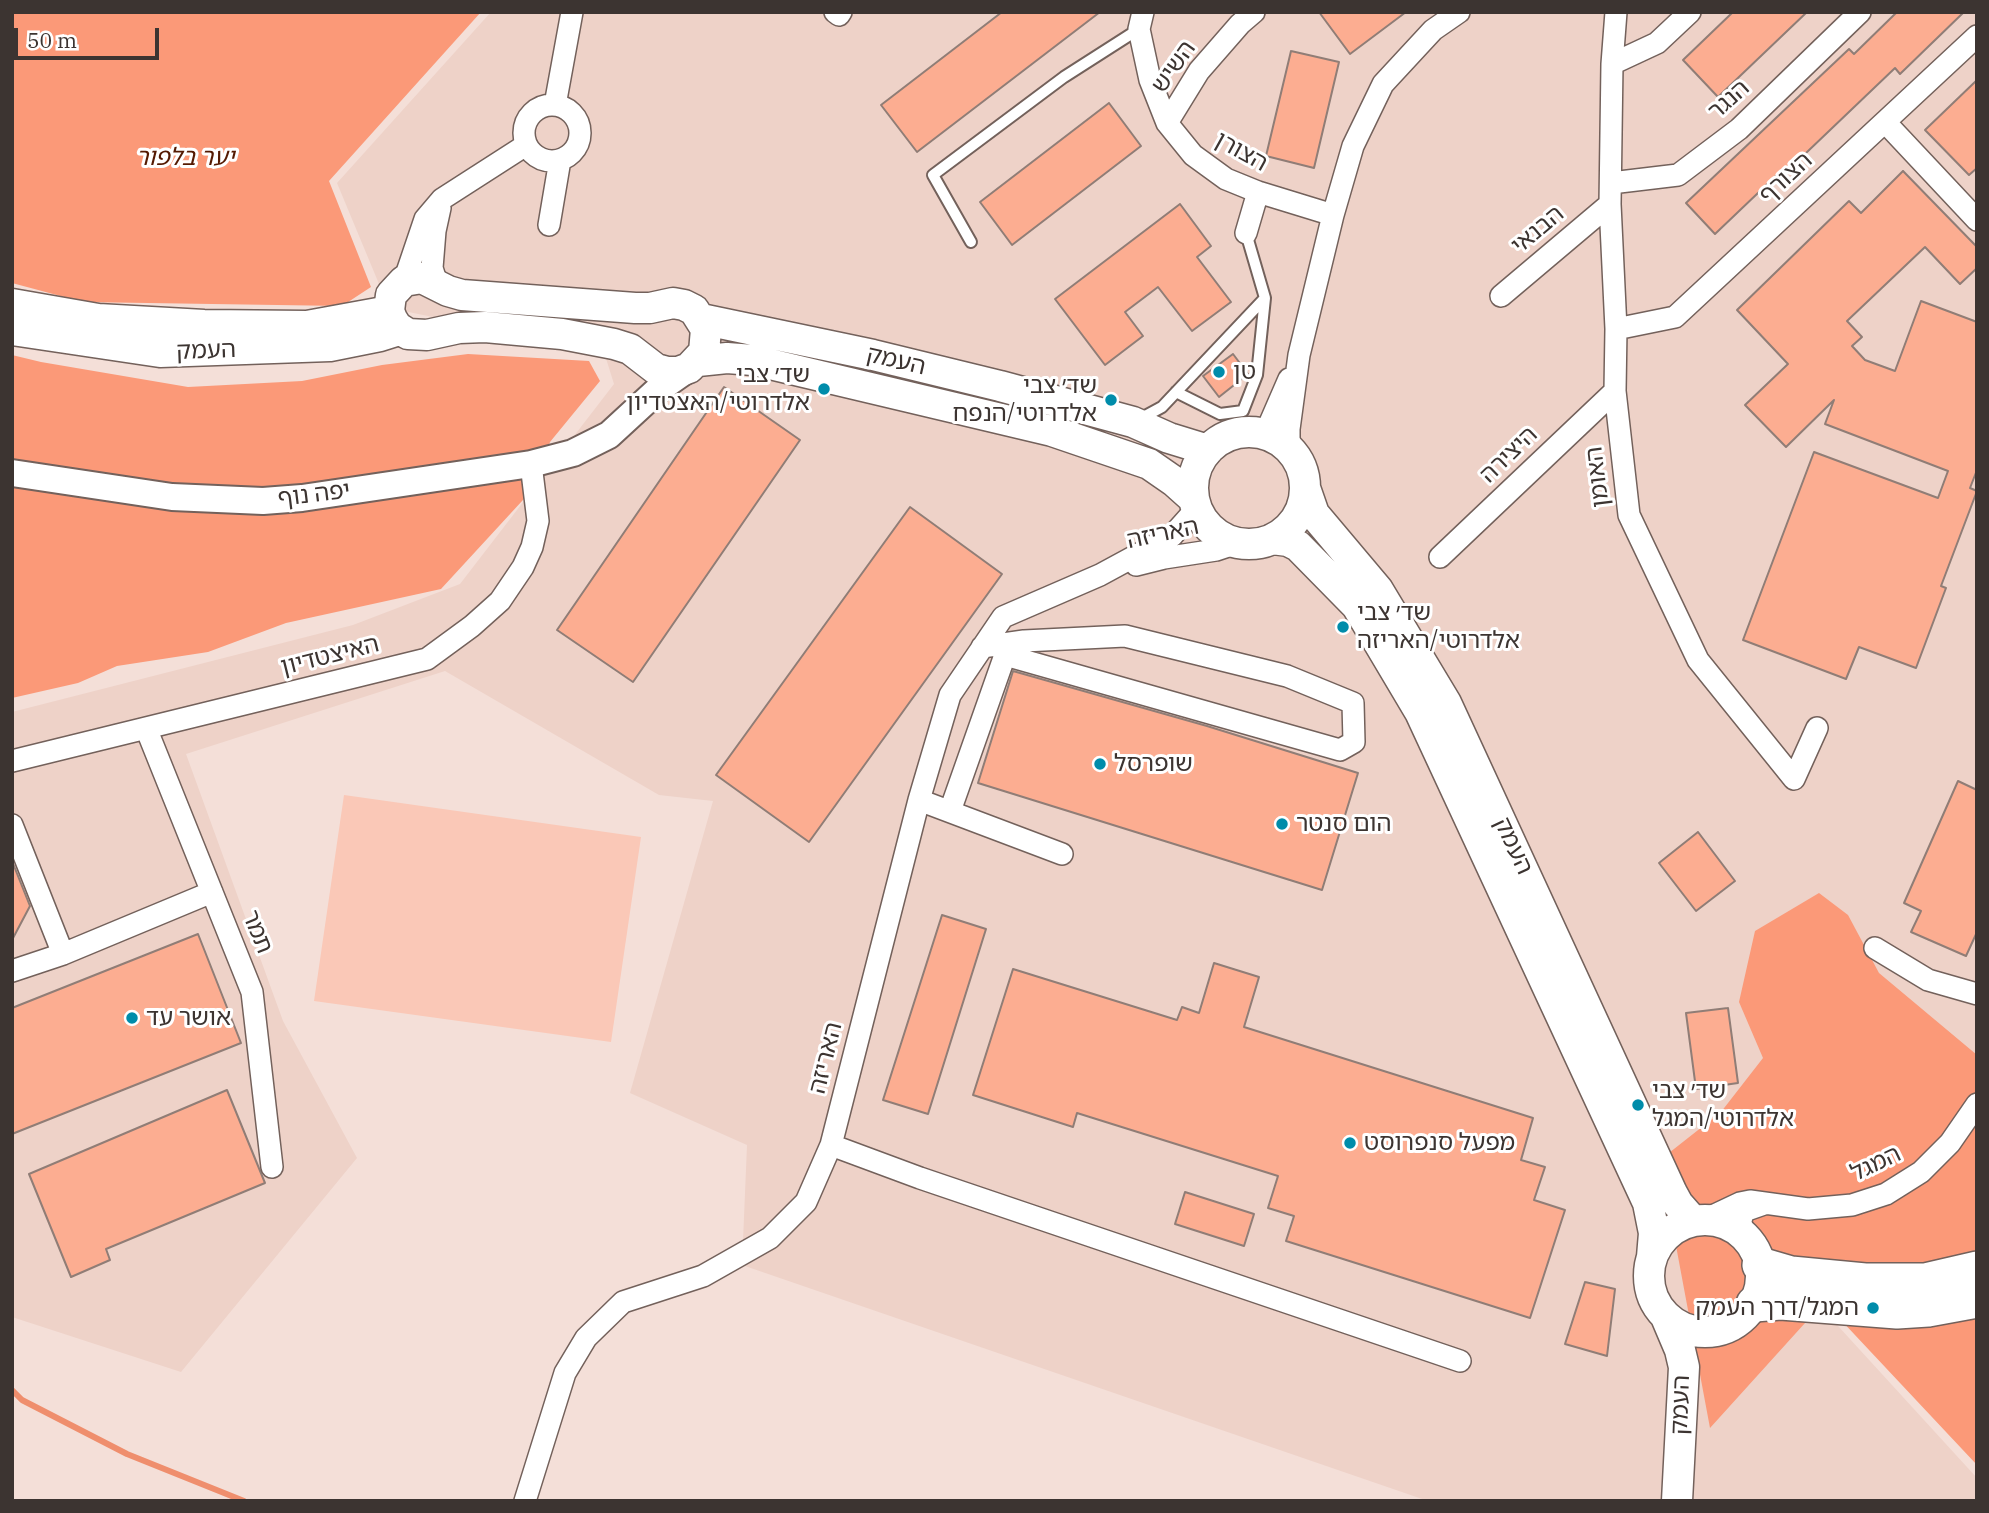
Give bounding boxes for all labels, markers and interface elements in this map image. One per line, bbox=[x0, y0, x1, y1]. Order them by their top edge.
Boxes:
scale bar bbox=[18, 14, 163, 58]
text: 50 m bbox=[27, 26, 77, 54]
street label: השיש bbox=[1146, 35, 1202, 99]
street label: הנגר bbox=[1702, 74, 1756, 126]
street label: הצורן bbox=[1210, 126, 1272, 178]
park label: יער בלפור bbox=[136, 144, 234, 172]
street label: הצורף bbox=[1753, 146, 1819, 210]
street label: הבנאי bbox=[1506, 200, 1570, 260]
street label: העמק bbox=[175, 336, 237, 366]
street label: העמק bbox=[863, 340, 929, 382]
place label: טן bbox=[1233, 358, 1256, 386]
place label: שד׳ צבי אלדרוטי/האצטדיון bbox=[626, 361, 810, 417]
marker: טן bbox=[1211, 364, 1227, 380]
place label: שד׳ צבי אלדרוטי/הנפח bbox=[952, 372, 1097, 428]
marker: שד׳ צבי אלדרוטי/האצטדיון bbox=[816, 381, 832, 397]
marker: שד׳ צבי אלדרוטי/הנפח bbox=[1103, 392, 1119, 408]
street label: היצירה bbox=[1474, 421, 1544, 489]
street label: האומן bbox=[1580, 445, 1616, 509]
street label: יפה נוף bbox=[276, 476, 352, 514]
street label: האריזה bbox=[1124, 512, 1202, 556]
place label: שד׳ צבי אלדרוטי/האריזה bbox=[1357, 599, 1520, 655]
marker: שד׳ צבי אלדרוטי/האריזה bbox=[1335, 619, 1351, 635]
street label: האיצטדיון bbox=[278, 630, 382, 682]
place label: שופרסל bbox=[1114, 750, 1193, 778]
marker: שופרסל bbox=[1092, 756, 1108, 772]
place label: הום סנטר bbox=[1296, 810, 1392, 838]
street label: העמק bbox=[1487, 813, 1539, 879]
marker: הום סנטר bbox=[1274, 816, 1290, 832]
street label: תמר bbox=[235, 906, 279, 958]
place label: אושר עד bbox=[146, 1004, 231, 1032]
marker: אושר עד bbox=[124, 1010, 140, 1026]
street label: האריזה bbox=[803, 1019, 849, 1097]
place label: שד׳ צבי אלדרוטי/המגל bbox=[1652, 1077, 1794, 1133]
marker: שד׳ צבי אלדרוטי/המגל bbox=[1630, 1097, 1646, 1113]
place label: מפעל סנפרוסט bbox=[1364, 1129, 1515, 1157]
marker: מפעל סנפרוסט bbox=[1342, 1135, 1358, 1151]
street label: המגל bbox=[1846, 1140, 1906, 1188]
place label: המגל/דרך העמק bbox=[1695, 1294, 1859, 1322]
marker: המגל/דרך העמק bbox=[1865, 1300, 1881, 1316]
street label: העמק bbox=[1666, 1374, 1696, 1436]

